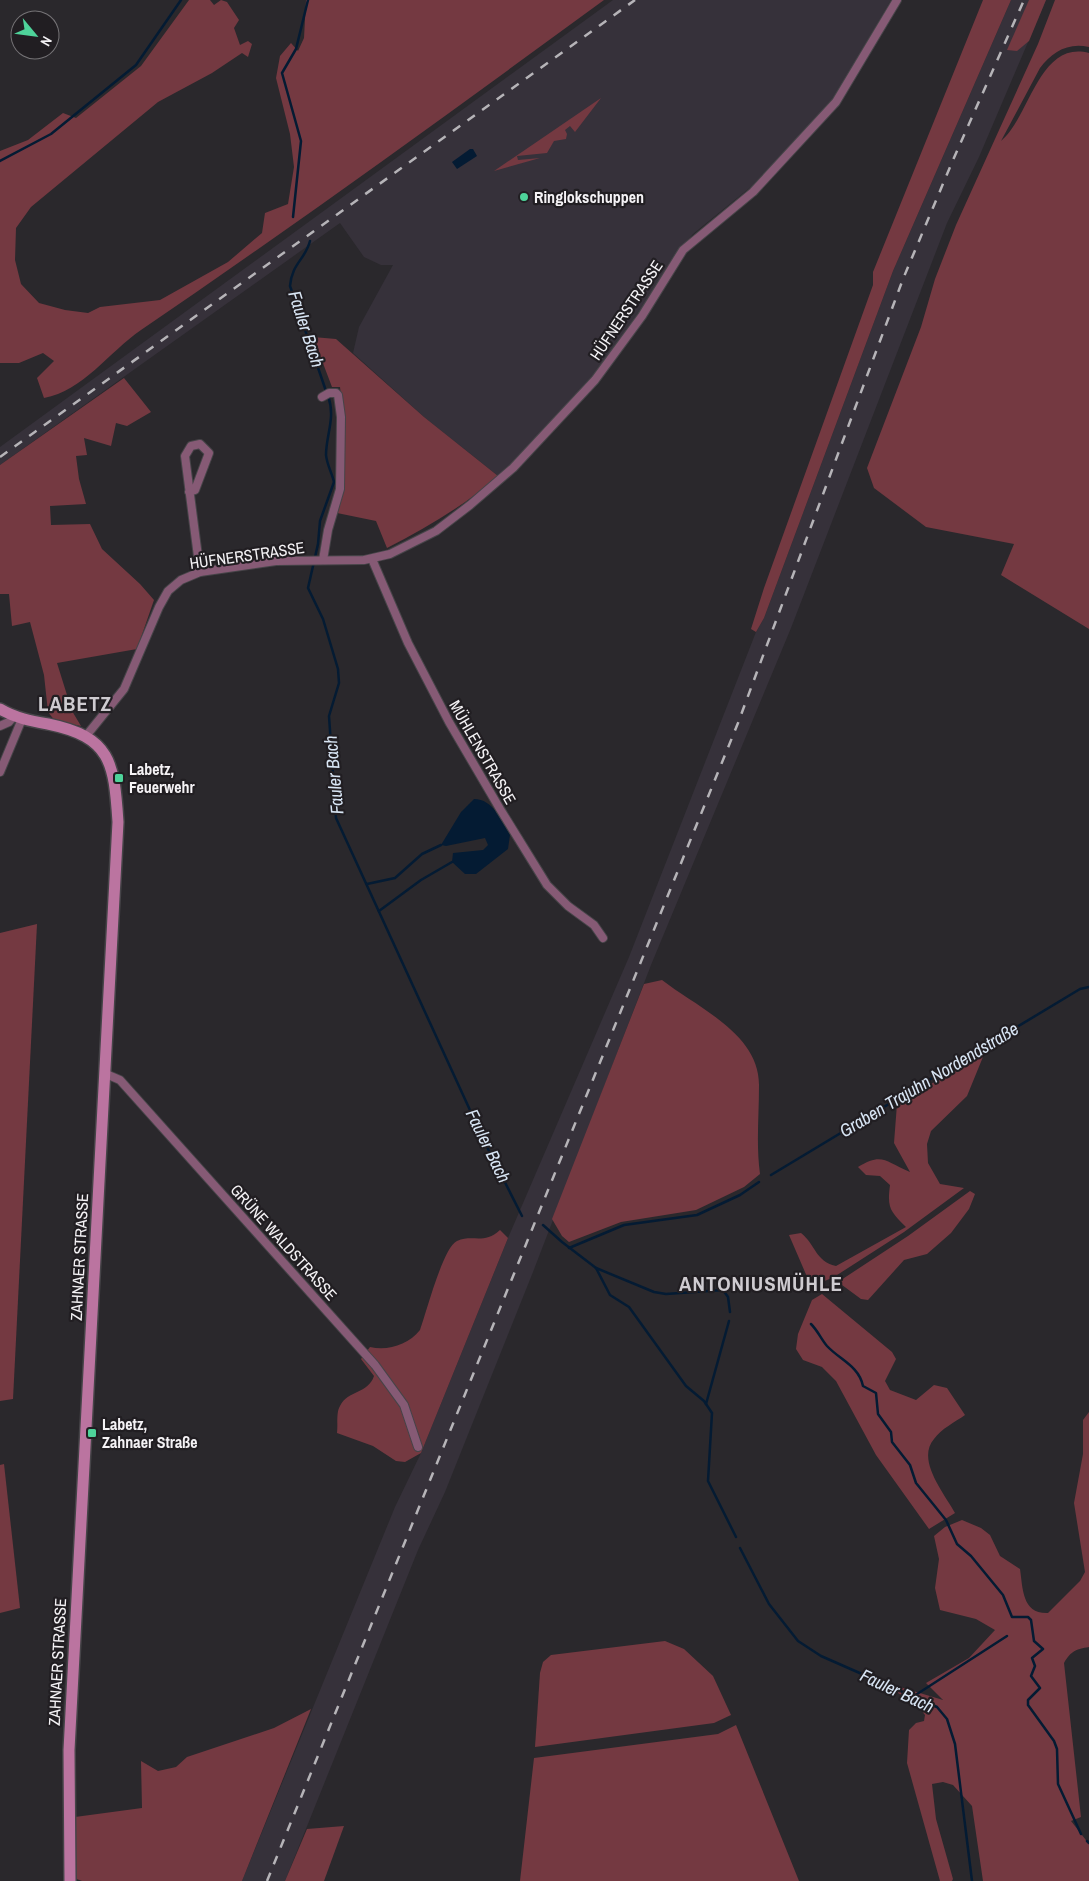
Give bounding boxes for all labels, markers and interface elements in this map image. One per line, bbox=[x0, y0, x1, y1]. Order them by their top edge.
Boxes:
north arrow bbox=[10, 10, 60, 60]
text: N bbox=[36, 33, 56, 49]
place label: Ringlokschuppen bbox=[534, 186, 644, 208]
marker: Ringlokschuppen bbox=[518, 191, 530, 203]
street label: HÜFNERSTRASSE bbox=[584, 256, 668, 364]
water label: Fauler Bach bbox=[282, 287, 331, 370]
street label: HÜFNERSTRASSE bbox=[188, 536, 306, 574]
district label: LABETZ bbox=[38, 689, 112, 718]
street label: MÜHLENSTRASSE bbox=[444, 696, 522, 808]
water label: Fauler Bach bbox=[318, 735, 349, 816]
place label: Labetz, Feuerwehr bbox=[129, 758, 196, 798]
marker: Labetz, Feuerwehr bbox=[113, 772, 125, 784]
water label: Graben Trajuhn Nordendstraße bbox=[834, 1016, 1023, 1143]
water label: Fauler Bach bbox=[460, 1105, 517, 1187]
street label: GRÜNE WALDSTRASSE bbox=[226, 1179, 342, 1305]
street label: ZAHNAER STRASSE bbox=[65, 1193, 93, 1321]
district label: ANTONIUSMÜHLE bbox=[679, 1269, 843, 1298]
place label: Labetz, Zahnaer Straße bbox=[102, 1413, 198, 1453]
marker: Labetz, Zahnaer Straße bbox=[86, 1427, 98, 1439]
street label: ZAHNAER STRASSE bbox=[43, 1598, 71, 1726]
water label: Fauler Bach bbox=[856, 1663, 938, 1719]

